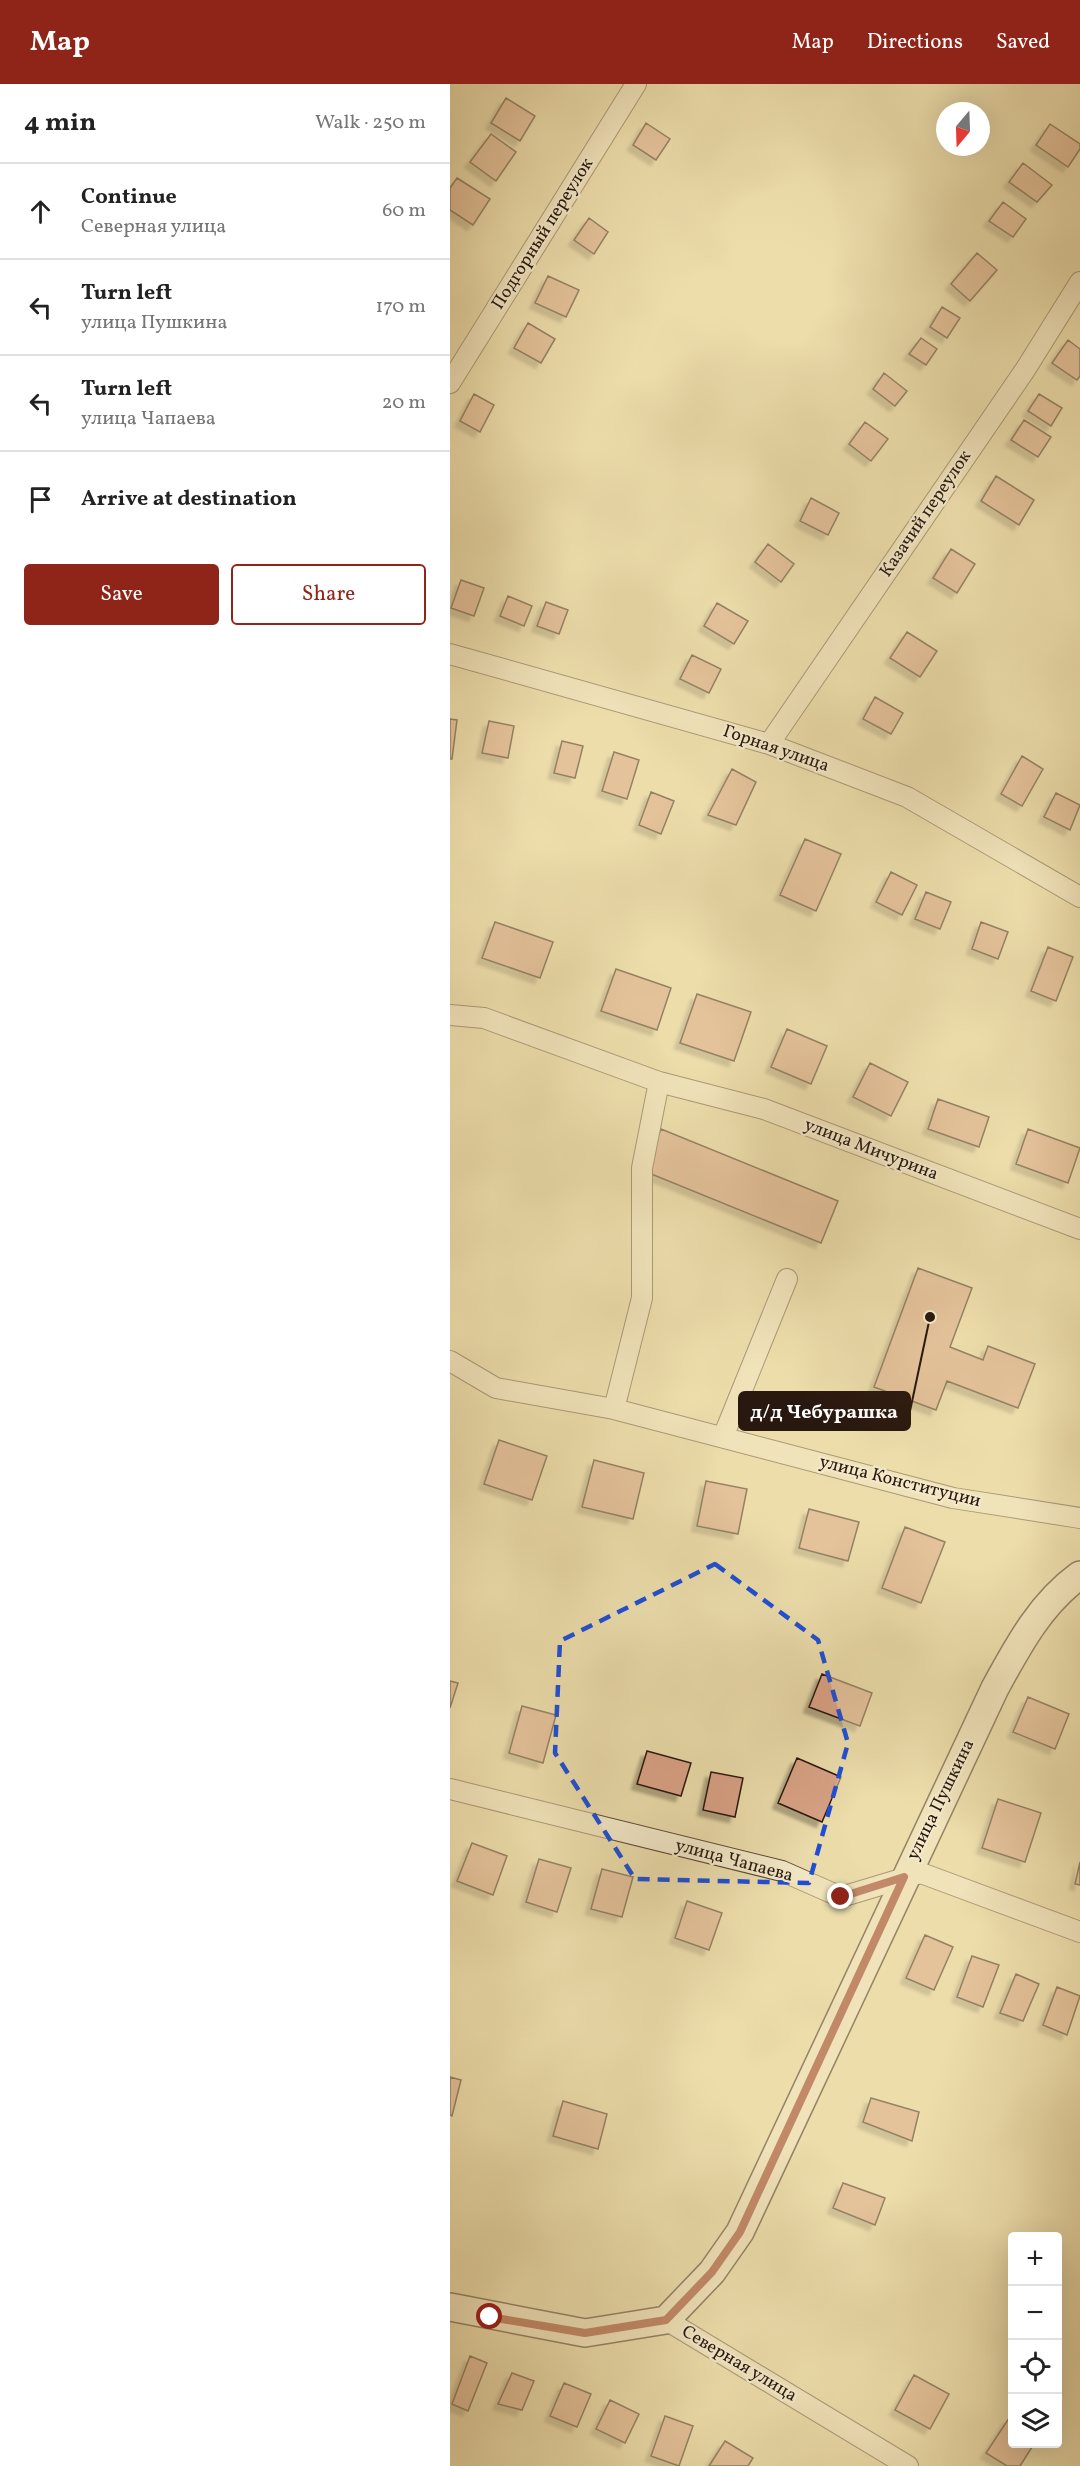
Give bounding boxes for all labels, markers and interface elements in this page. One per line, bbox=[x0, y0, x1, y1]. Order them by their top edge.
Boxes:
text: Map bbox=[30, 23, 90, 62]
text: Map bbox=[792, 28, 834, 57]
text: Directions bbox=[867, 28, 963, 57]
text: Saved bbox=[996, 28, 1050, 57]
north arrow bbox=[936, 102, 990, 156]
text: 4 min bbox=[24, 105, 96, 141]
text: Walk · 250 m bbox=[315, 109, 426, 137]
street label: Подгорный переулок bbox=[486, 153, 600, 315]
text: Continue bbox=[81, 182, 177, 213]
icon: ahead bbox=[24, 195, 57, 228]
text: 60 m bbox=[382, 197, 426, 225]
text: Северная улица bbox=[81, 213, 226, 241]
text: Turn left bbox=[81, 278, 172, 309]
icon: left bbox=[24, 291, 57, 324]
text: 170 m bbox=[376, 293, 426, 321]
text: улица Пушкина bbox=[81, 309, 227, 337]
text: Turn left bbox=[81, 374, 172, 405]
icon: left bbox=[24, 387, 57, 420]
text: 20 m bbox=[382, 389, 426, 417]
text: улица Чапаева bbox=[81, 405, 216, 433]
street label: Казачий переулок bbox=[874, 445, 978, 582]
icon: arrive bbox=[24, 483, 57, 516]
text: Arrive at destination bbox=[81, 484, 297, 515]
button: Save bbox=[24, 564, 219, 625]
button: Share bbox=[231, 564, 426, 625]
street label: Горная улица bbox=[719, 719, 833, 779]
street label: улица Мичурина bbox=[800, 1113, 942, 1187]
callout: д/д Чебурашка bbox=[739, 1392, 910, 1430]
text: д/д Чебурашка bbox=[750, 1399, 898, 1427]
street label: улица Конституции bbox=[817, 1450, 983, 1514]
street label: улица Пушкина bbox=[901, 1735, 981, 1865]
street label: улица Чапаева bbox=[672, 1833, 796, 1889]
route end bbox=[827, 1883, 853, 1909]
map controls bbox=[1008, 2232, 1062, 2448]
button: + bbox=[1008, 2232, 1062, 2286]
button: − bbox=[1008, 2286, 1062, 2340]
route start bbox=[476, 2303, 502, 2329]
street label: Северная улица bbox=[677, 2320, 801, 2408]
button: locate bbox=[1008, 2340, 1062, 2394]
button: layers bbox=[1008, 2394, 1062, 2448]

